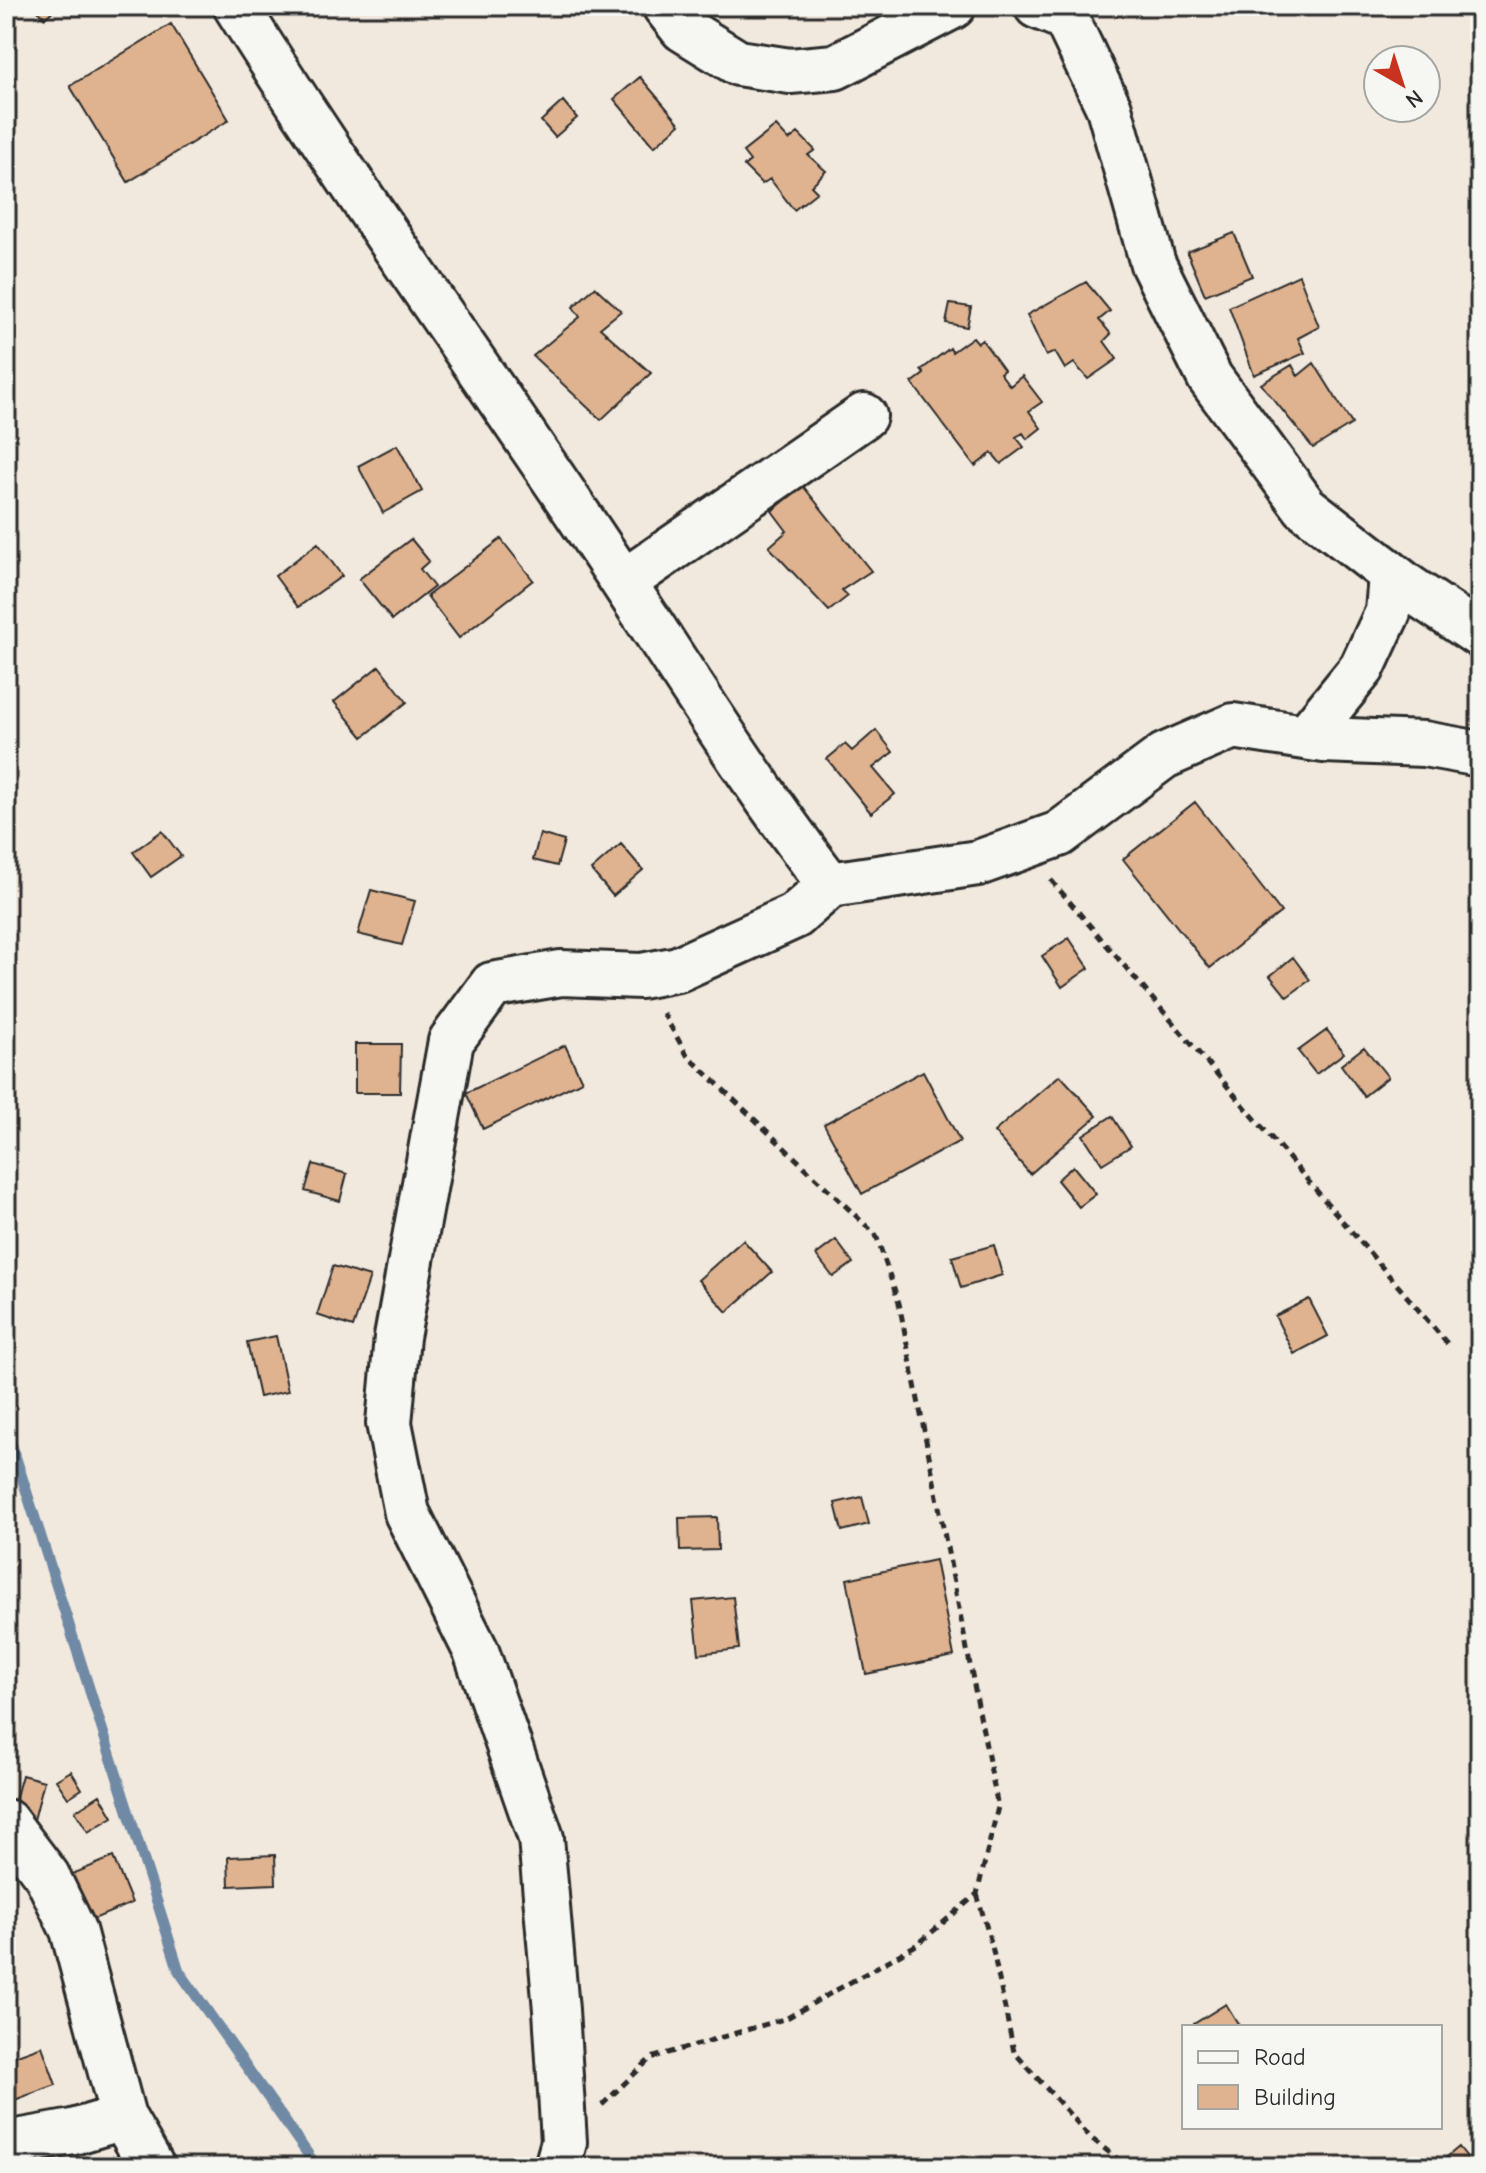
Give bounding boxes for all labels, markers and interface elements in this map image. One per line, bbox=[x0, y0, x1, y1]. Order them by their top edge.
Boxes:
north arrow bbox=[1362, 44, 1442, 124]
text: N bbox=[1400, 84, 1428, 113]
legend bbox=[1182, 2025, 1442, 2129]
text: Road bbox=[1254, 2043, 1306, 2071]
text: Building bbox=[1254, 2083, 1336, 2111]

